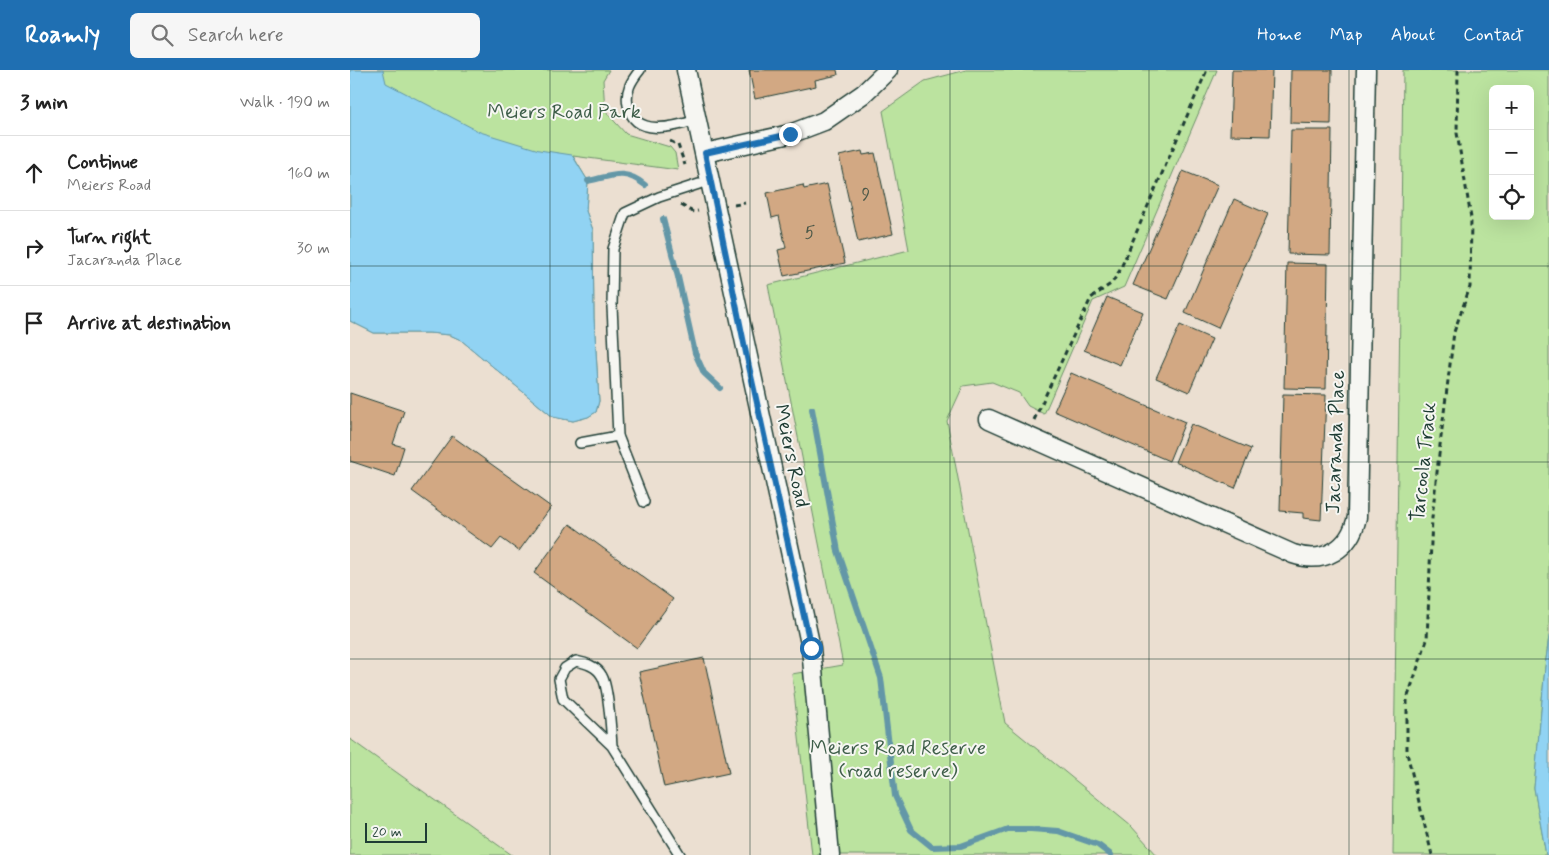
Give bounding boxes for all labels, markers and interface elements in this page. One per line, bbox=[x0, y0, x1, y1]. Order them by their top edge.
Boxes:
search box bbox=[130, 13, 480, 58]
text: Roamly bbox=[25, 20, 100, 51]
icon: search bbox=[148, 21, 176, 49]
text: Search here bbox=[188, 23, 284, 48]
text: Home bbox=[1257, 23, 1302, 47]
text: Map bbox=[1330, 23, 1363, 47]
text: About bbox=[1391, 23, 1435, 47]
text: Contact bbox=[1463, 23, 1524, 47]
map controls bbox=[1489, 85, 1534, 220]
button: + bbox=[1489, 85, 1534, 130]
text: 3 min bbox=[20, 89, 68, 117]
text: Walk · 190 m bbox=[240, 92, 330, 113]
park label: Meiers Road Park bbox=[487, 99, 641, 126]
route end bbox=[779, 123, 802, 146]
button: − bbox=[1489, 130, 1534, 175]
text: Continue bbox=[67, 150, 138, 175]
icon: ahead bbox=[20, 159, 48, 187]
text: 160 m bbox=[287, 163, 330, 184]
text: Meiers Road bbox=[67, 175, 151, 196]
button: locate bbox=[1489, 175, 1534, 220]
house number: 9 bbox=[862, 183, 871, 207]
house number: 5 bbox=[805, 221, 816, 245]
text: Turn right bbox=[67, 225, 151, 250]
icon: right bbox=[20, 234, 48, 262]
text: 30 m bbox=[297, 238, 330, 259]
text: Jacaranda Place bbox=[67, 250, 182, 271]
icon: arrive bbox=[20, 309, 48, 337]
text: Arrive at destination bbox=[67, 311, 231, 336]
street label: Jacaranda Place bbox=[1320, 370, 1352, 514]
street label: Tarcoola Track bbox=[1404, 401, 1444, 523]
street label: Meiers Road bbox=[767, 402, 815, 510]
route start bbox=[800, 637, 823, 660]
park label: Meiers Road Reserve (road reserve) bbox=[810, 735, 986, 785]
scale bar bbox=[365, 820, 428, 843]
text: 20 m bbox=[372, 823, 402, 841]

